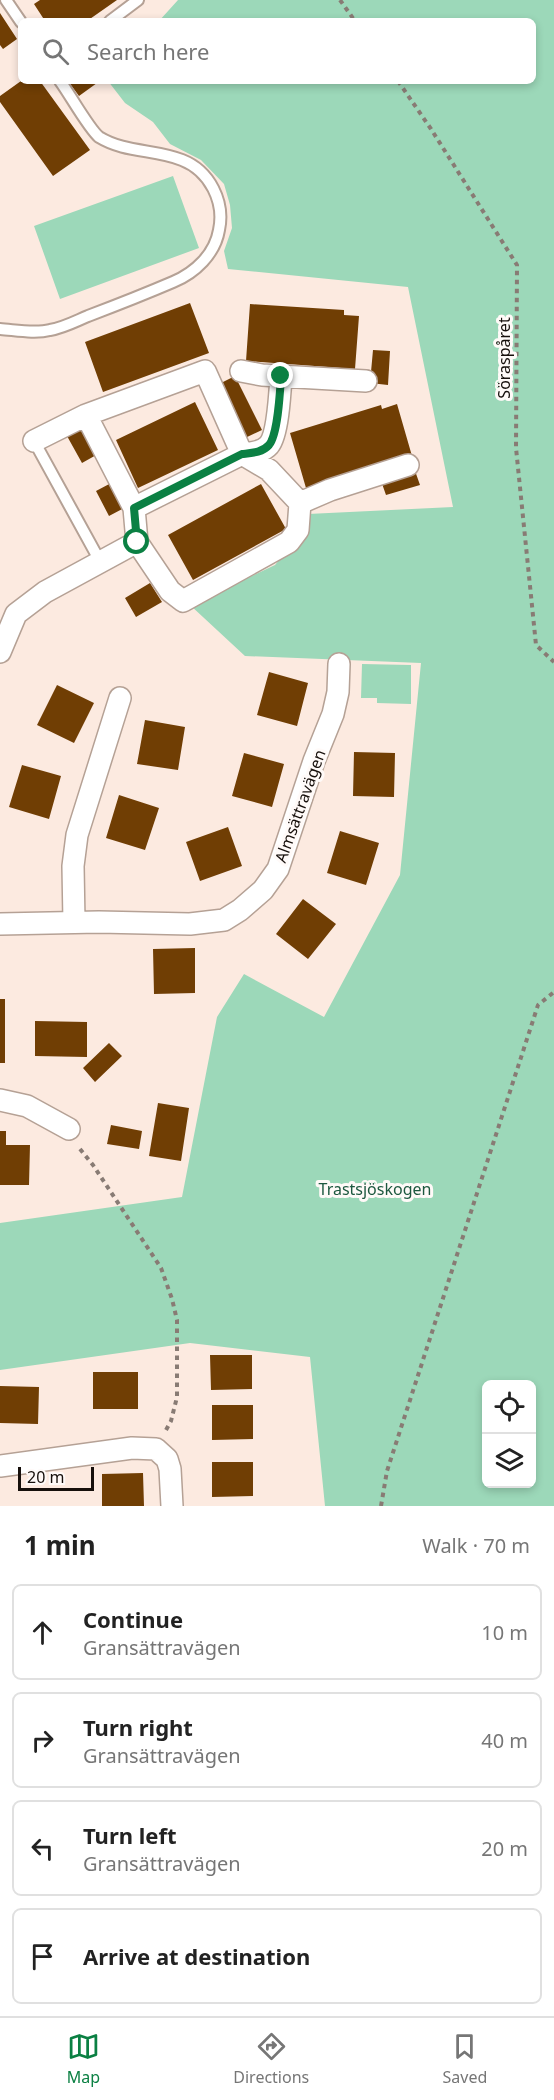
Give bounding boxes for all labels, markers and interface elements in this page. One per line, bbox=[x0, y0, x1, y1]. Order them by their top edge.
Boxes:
search box bbox=[18, 18, 536, 84]
icon: search bbox=[39, 35, 72, 68]
text: Search here bbox=[87, 36, 209, 66]
street label: Söraspåret bbox=[493, 317, 515, 399]
route end bbox=[267, 362, 293, 388]
route start bbox=[123, 528, 149, 554]
street label: Almsättravägen bbox=[269, 747, 331, 865]
park label: Trastsjöskogen bbox=[319, 1178, 431, 1200]
map controls bbox=[482, 1380, 536, 1488]
button: locate bbox=[482, 1380, 536, 1434]
button: layers bbox=[482, 1434, 536, 1488]
scale bar bbox=[18, 1464, 94, 1492]
text: 20 m bbox=[27, 1466, 64, 1488]
text: 1 min bbox=[24, 1527, 96, 1563]
text: Walk · 70 m bbox=[422, 1532, 530, 1559]
text: Continue bbox=[83, 1604, 183, 1634]
icon: ahead bbox=[26, 1616, 59, 1649]
text: 10 m bbox=[481, 1619, 528, 1646]
text: Gransättravägen bbox=[83, 1634, 241, 1661]
text: Turn right bbox=[83, 1712, 193, 1742]
icon: right bbox=[26, 1724, 59, 1757]
text: 40 m bbox=[481, 1727, 528, 1754]
text: Gransättravägen bbox=[83, 1742, 241, 1769]
text: Turn left bbox=[83, 1820, 177, 1850]
icon: left bbox=[26, 1832, 59, 1865]
text: 20 m bbox=[481, 1835, 528, 1862]
text: Gransättravägen bbox=[83, 1850, 241, 1877]
icon: arrive bbox=[26, 1940, 59, 1973]
text: Arrive at destination bbox=[83, 1941, 310, 1971]
tab: Map bbox=[67, 2030, 100, 2088]
tab: Directions bbox=[233, 2030, 309, 2088]
tab: Saved bbox=[443, 2030, 487, 2088]

